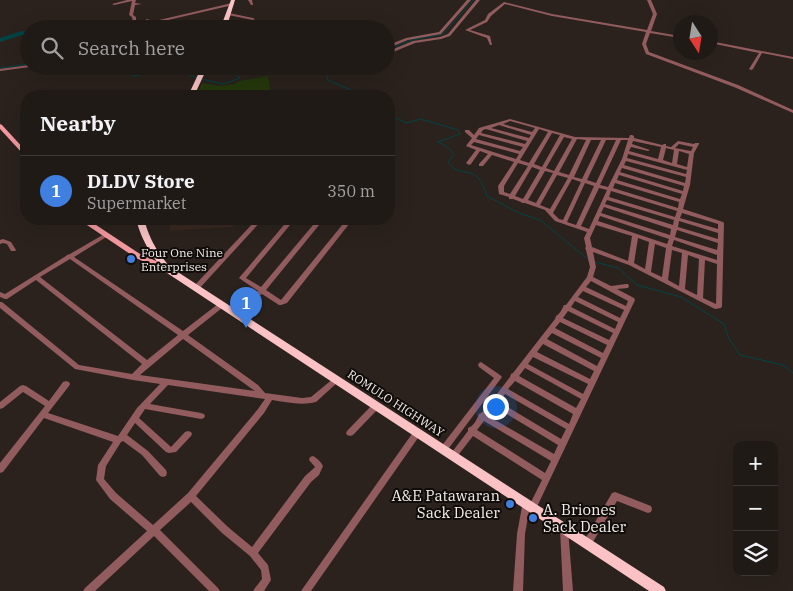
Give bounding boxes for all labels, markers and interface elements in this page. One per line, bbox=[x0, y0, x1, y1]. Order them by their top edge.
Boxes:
north arrow bbox=[673, 15, 718, 60]
search box bbox=[20, 20, 395, 75]
icon: search bbox=[38, 34, 66, 62]
text: Search here bbox=[78, 36, 185, 60]
text: Nearby bbox=[40, 109, 116, 137]
text: DLDV Store bbox=[87, 169, 195, 193]
text: 1 bbox=[51, 181, 61, 201]
text: 350 m bbox=[327, 181, 375, 201]
text: Supermarket bbox=[87, 193, 186, 213]
place label: Four One Nine Enterprises bbox=[141, 245, 223, 274]
marker: Four One Nine Enterprises bbox=[125, 253, 137, 265]
pin: 1 bbox=[230, 287, 262, 328]
street label: ROMULO HIGHWAY bbox=[345, 366, 447, 440]
your location bbox=[483, 394, 509, 420]
map controls bbox=[733, 441, 778, 576]
button: + bbox=[733, 441, 778, 486]
place label: A&E Patawaran Sack Dealer bbox=[391, 486, 500, 522]
button: − bbox=[733, 486, 778, 531]
marker: A&E Patawaran Sack Dealer bbox=[504, 498, 516, 510]
place label: A. Briones Sack Dealer bbox=[543, 500, 627, 536]
marker: A. Briones Sack Dealer bbox=[527, 512, 539, 524]
button: layers bbox=[733, 531, 778, 576]

